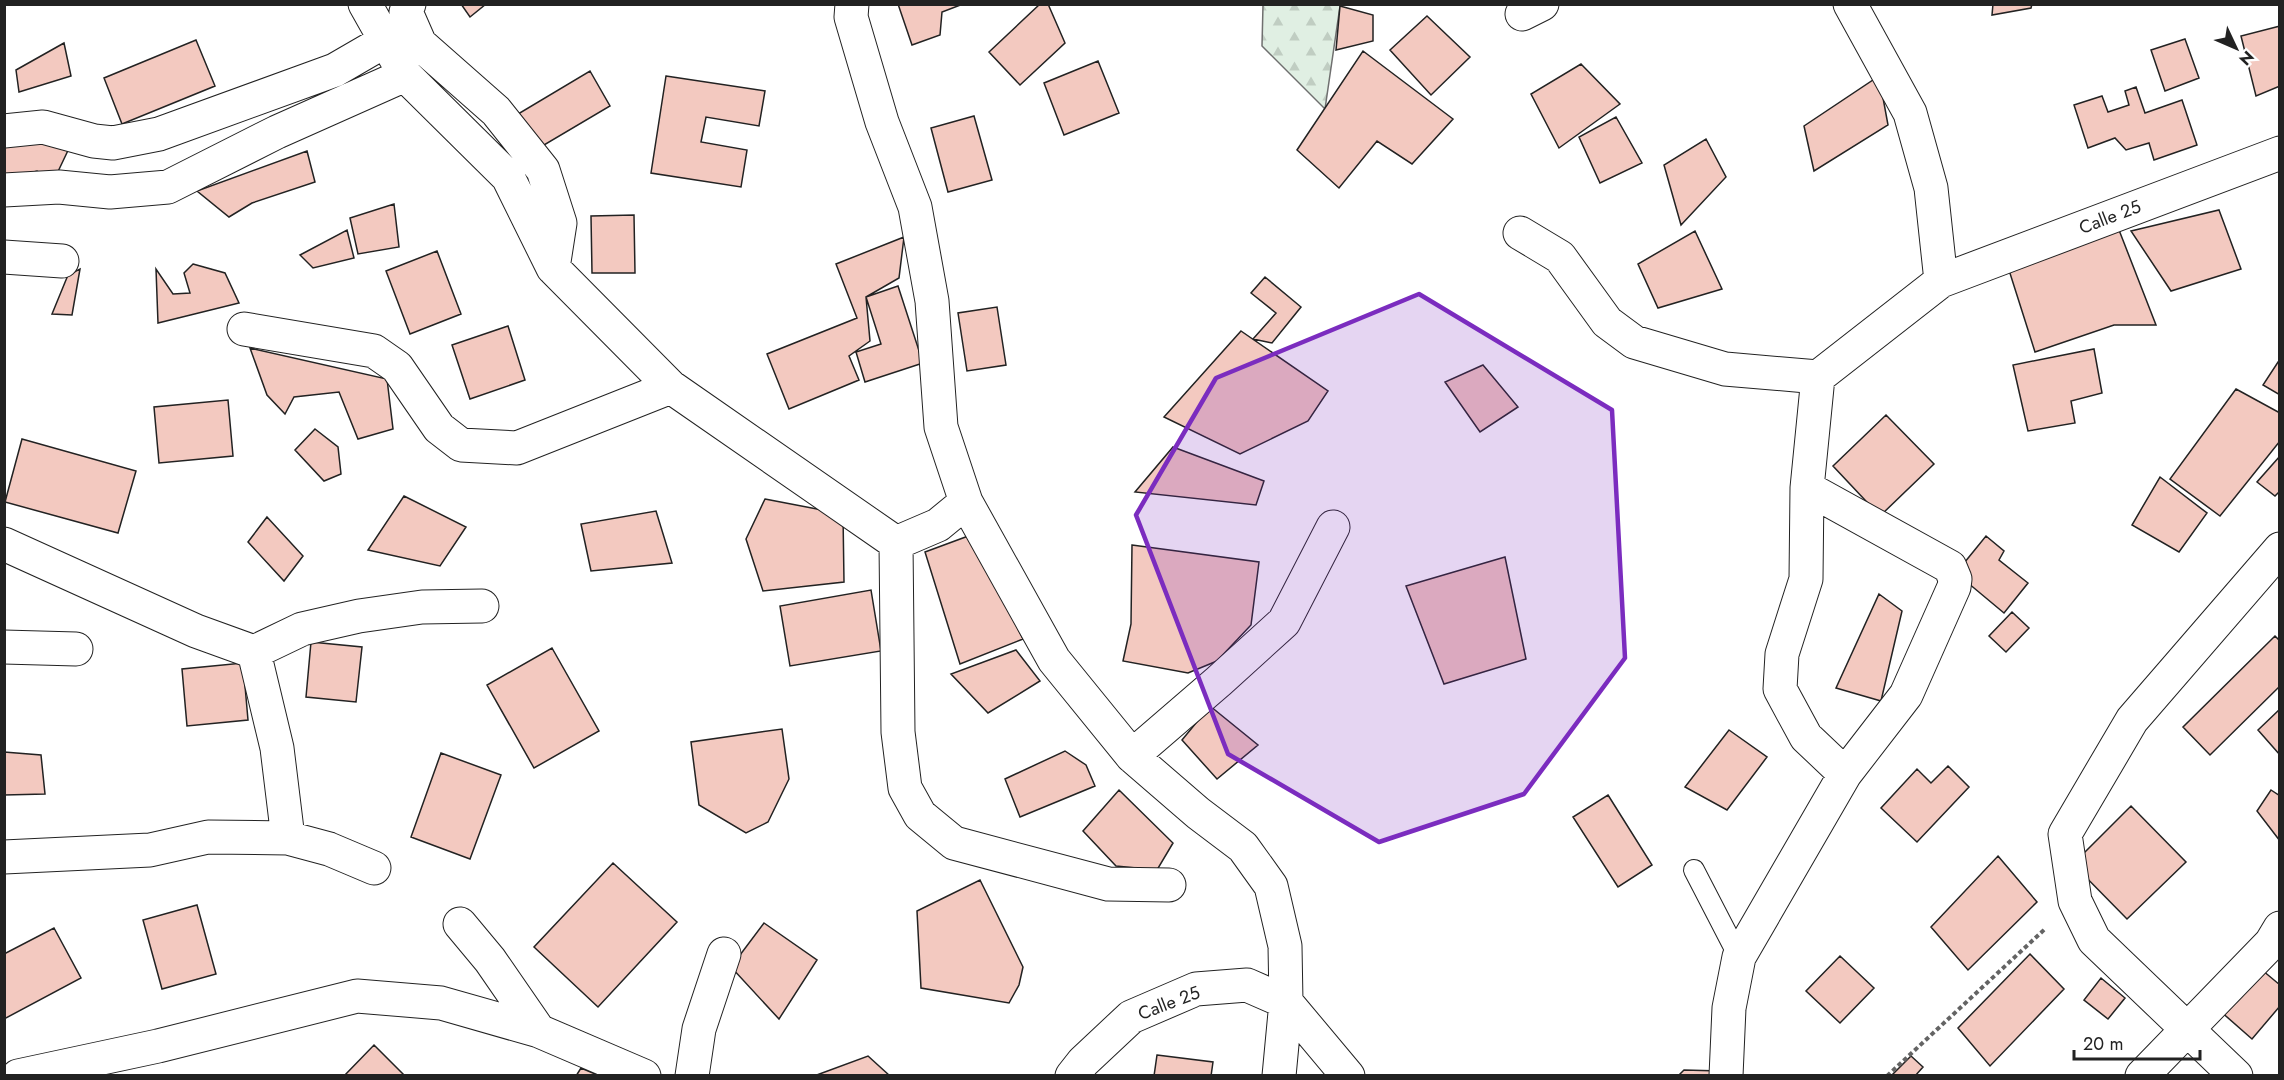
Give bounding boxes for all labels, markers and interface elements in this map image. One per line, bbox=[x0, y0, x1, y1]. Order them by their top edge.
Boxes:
north arrow bbox=[2206, 18, 2266, 78]
text: N bbox=[2234, 46, 2259, 71]
street label: Calle 25 bbox=[2075, 193, 2145, 241]
street label: Calle 25 bbox=[1134, 979, 1204, 1027]
scale bar bbox=[2074, 1023, 2200, 1061]
text: 20 m bbox=[2083, 1031, 2123, 1057]

